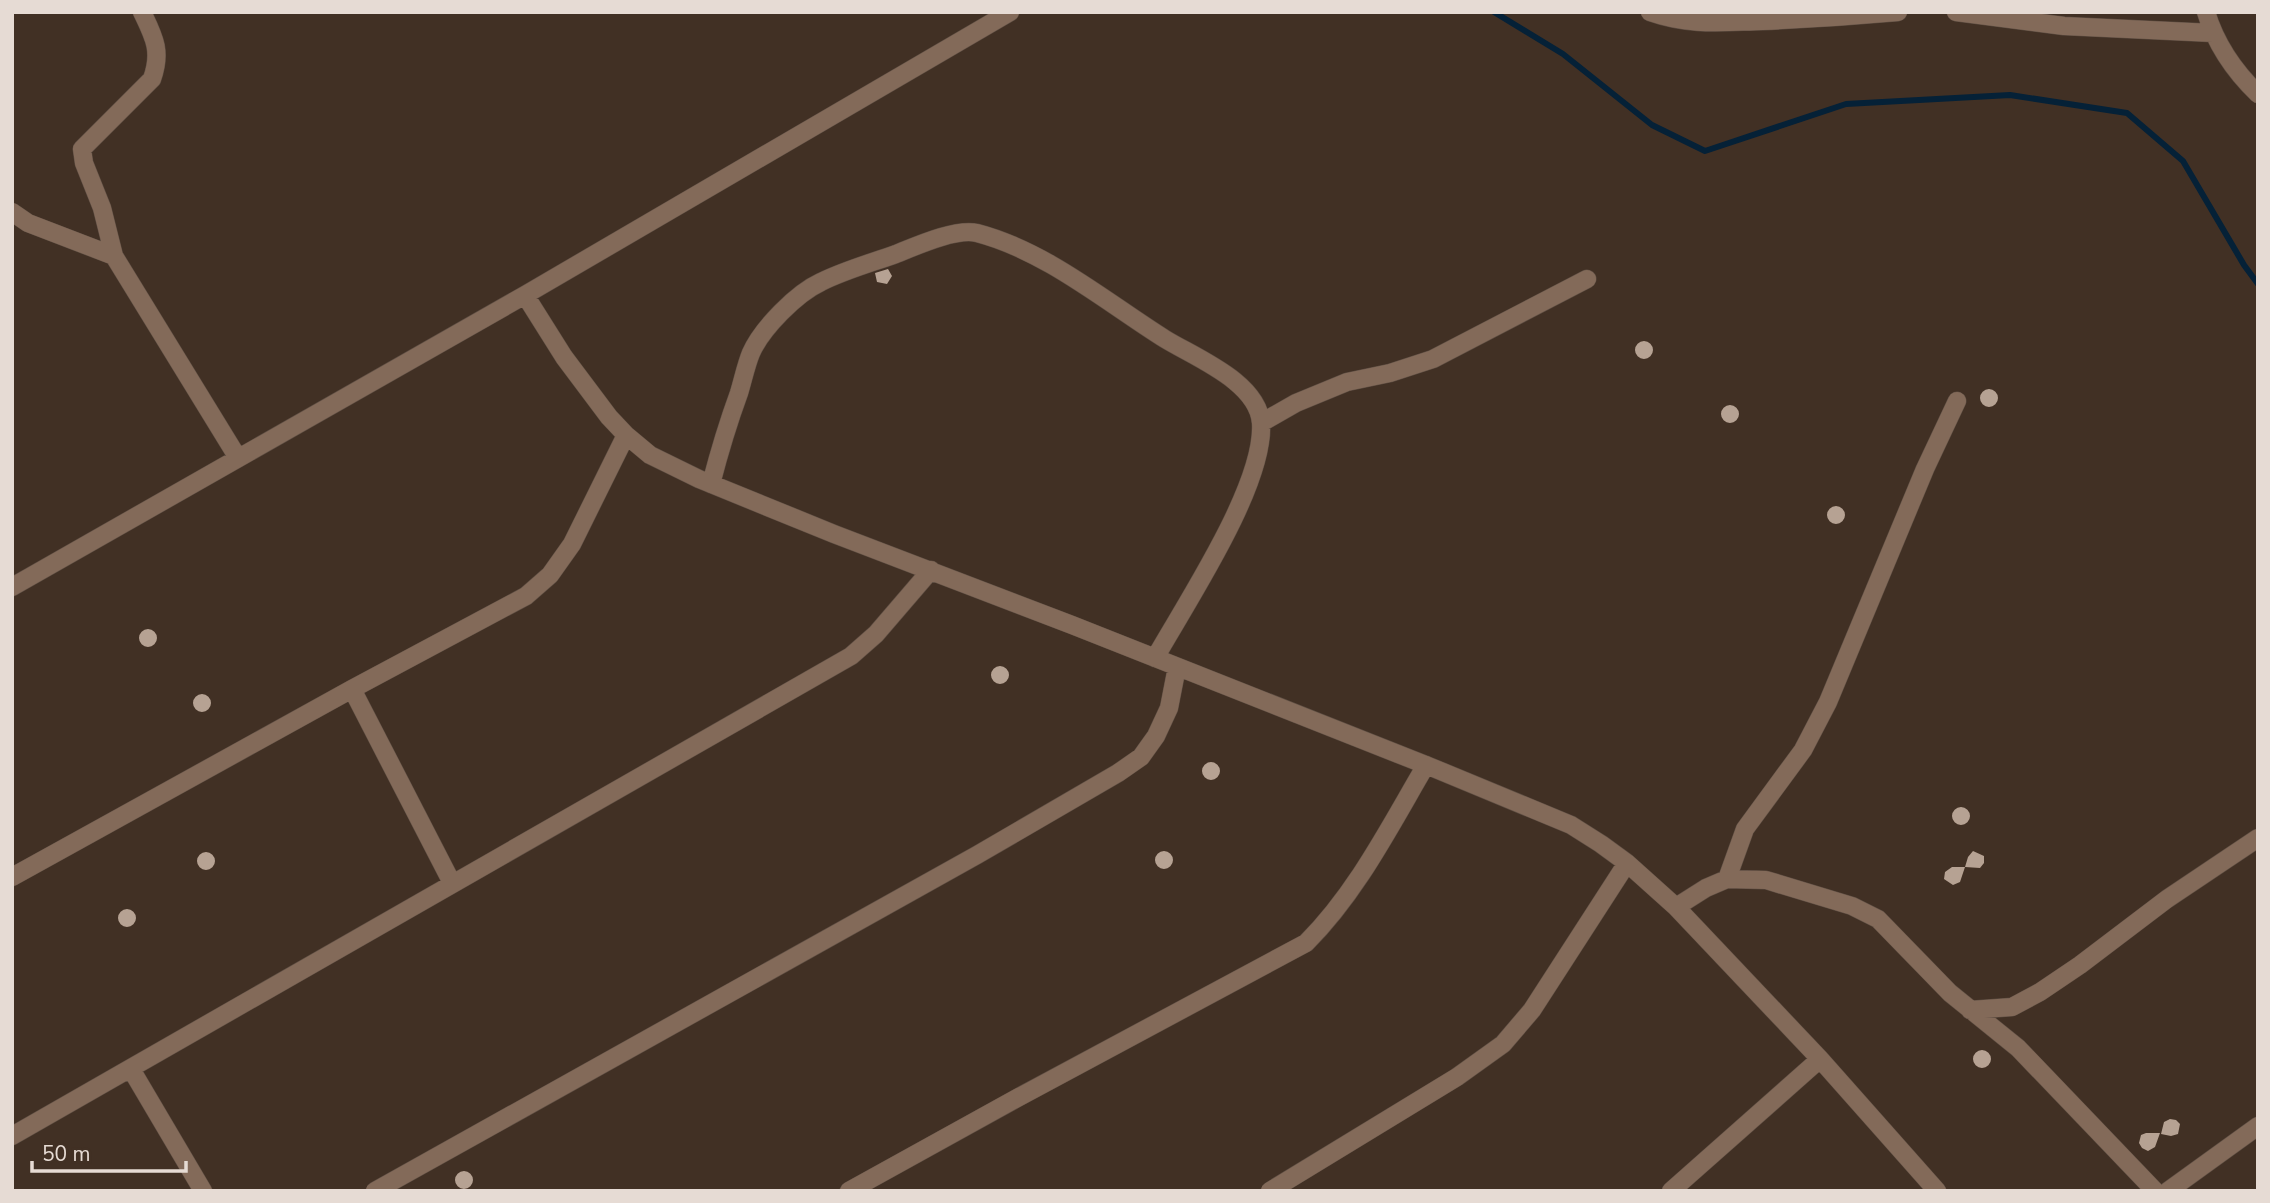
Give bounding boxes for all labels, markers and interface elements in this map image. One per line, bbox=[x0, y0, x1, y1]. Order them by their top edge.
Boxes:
scale bar bbox=[32, 1130, 186, 1174]
text: 50 m bbox=[42, 1140, 91, 1168]

